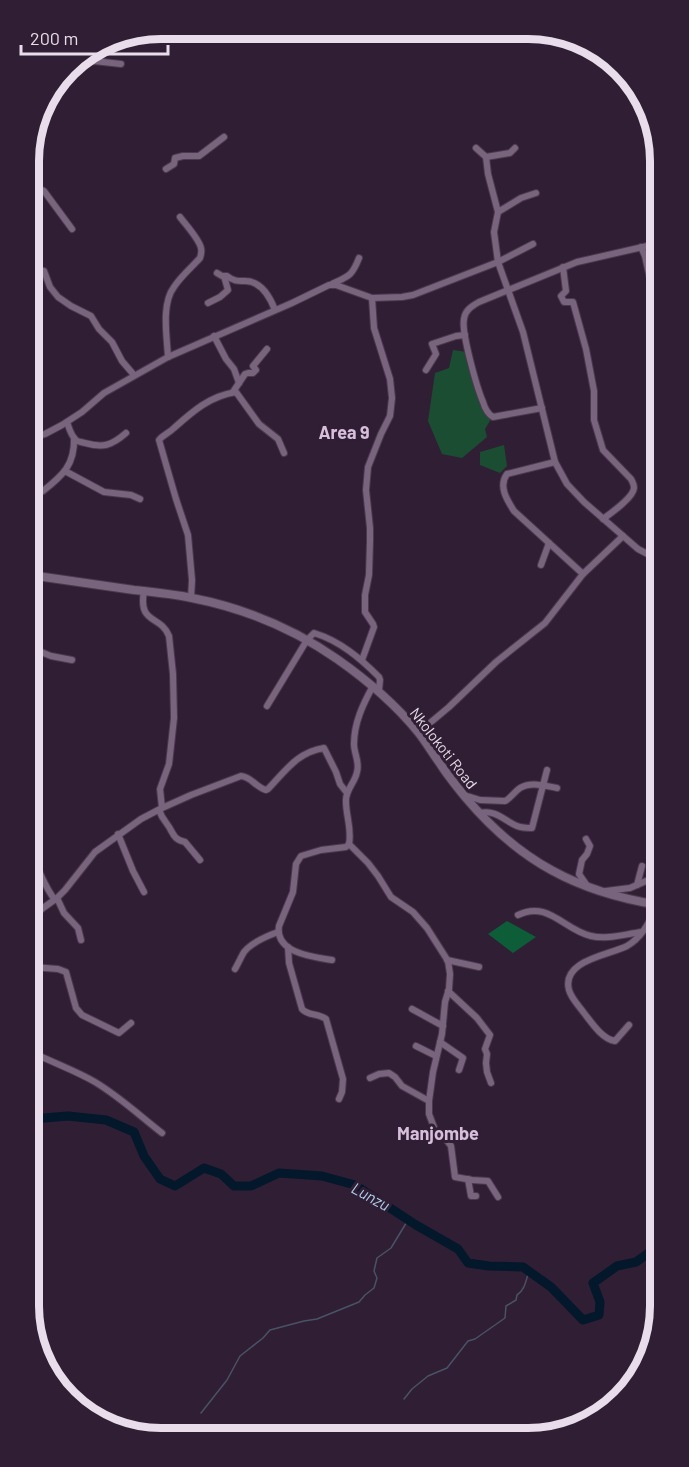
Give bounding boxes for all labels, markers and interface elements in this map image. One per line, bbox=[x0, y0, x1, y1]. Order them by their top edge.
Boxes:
scale bar bbox=[21, 18, 168, 56]
text: 200 m bbox=[30, 27, 78, 49]
district label: Area 9 bbox=[318, 421, 370, 443]
street label: Nkolokoti Road bbox=[407, 704, 481, 792]
district label: Manjombe bbox=[397, 1122, 479, 1144]
water label: Lunzu bbox=[349, 1178, 393, 1214]

